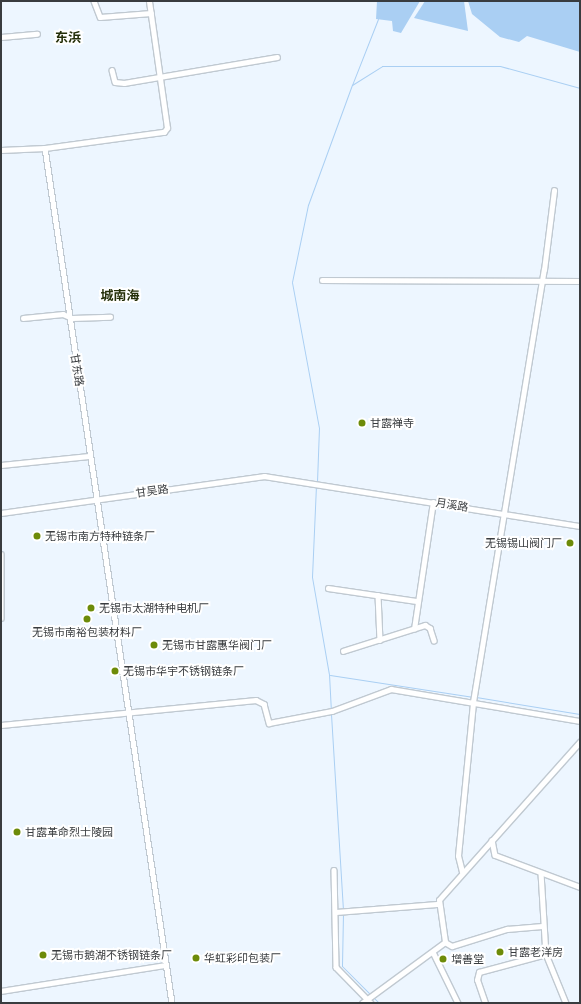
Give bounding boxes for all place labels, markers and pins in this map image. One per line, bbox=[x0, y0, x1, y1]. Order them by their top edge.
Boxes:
place label: 甘露禅寺 bbox=[370, 416, 414, 430]
marker: 甘露禅寺 bbox=[357, 418, 367, 428]
place label: 无锡市南方特种链条厂 bbox=[45, 529, 155, 543]
marker: 无锡市南方特种链条厂 bbox=[32, 531, 42, 541]
place label: 无锡锡山阀门厂 bbox=[485, 536, 562, 550]
marker: 无锡锡山阀门厂 bbox=[565, 538, 575, 548]
place label: 无锡市太湖特种电机厂 bbox=[99, 601, 209, 615]
marker: 无锡市太湖特种电机厂 bbox=[86, 603, 96, 613]
marker: 无锡市南裕包装材料厂 bbox=[82, 614, 92, 624]
place label: 无锡市南裕包装材料厂 bbox=[32, 625, 142, 639]
place label: 无锡市甘露惠华阀门厂 bbox=[162, 638, 272, 652]
marker: 无锡市甘露惠华阀门厂 bbox=[149, 640, 159, 650]
place label: 无锡市华宇不锈钢链条厂 bbox=[123, 664, 244, 678]
marker: 无锡市华宇不锈钢链条厂 bbox=[110, 666, 120, 676]
place label: 甘露革命烈士陵园 bbox=[25, 825, 113, 839]
marker: 甘露革命烈士陵园 bbox=[12, 827, 22, 837]
place label: 甘露老洋房 bbox=[508, 945, 563, 959]
marker: 甘露老洋房 bbox=[495, 947, 505, 957]
place label: 无锡市鹅湖不锈钢链条厂 bbox=[51, 948, 172, 962]
marker: 无锡市鹅湖不锈钢链条厂 bbox=[38, 950, 48, 960]
place label: 华虹彩印包装厂 bbox=[204, 951, 281, 965]
place label: 增善堂 bbox=[451, 952, 484, 966]
marker: 华虹彩印包装厂 bbox=[191, 953, 201, 963]
marker: 增善堂 bbox=[438, 954, 448, 964]

